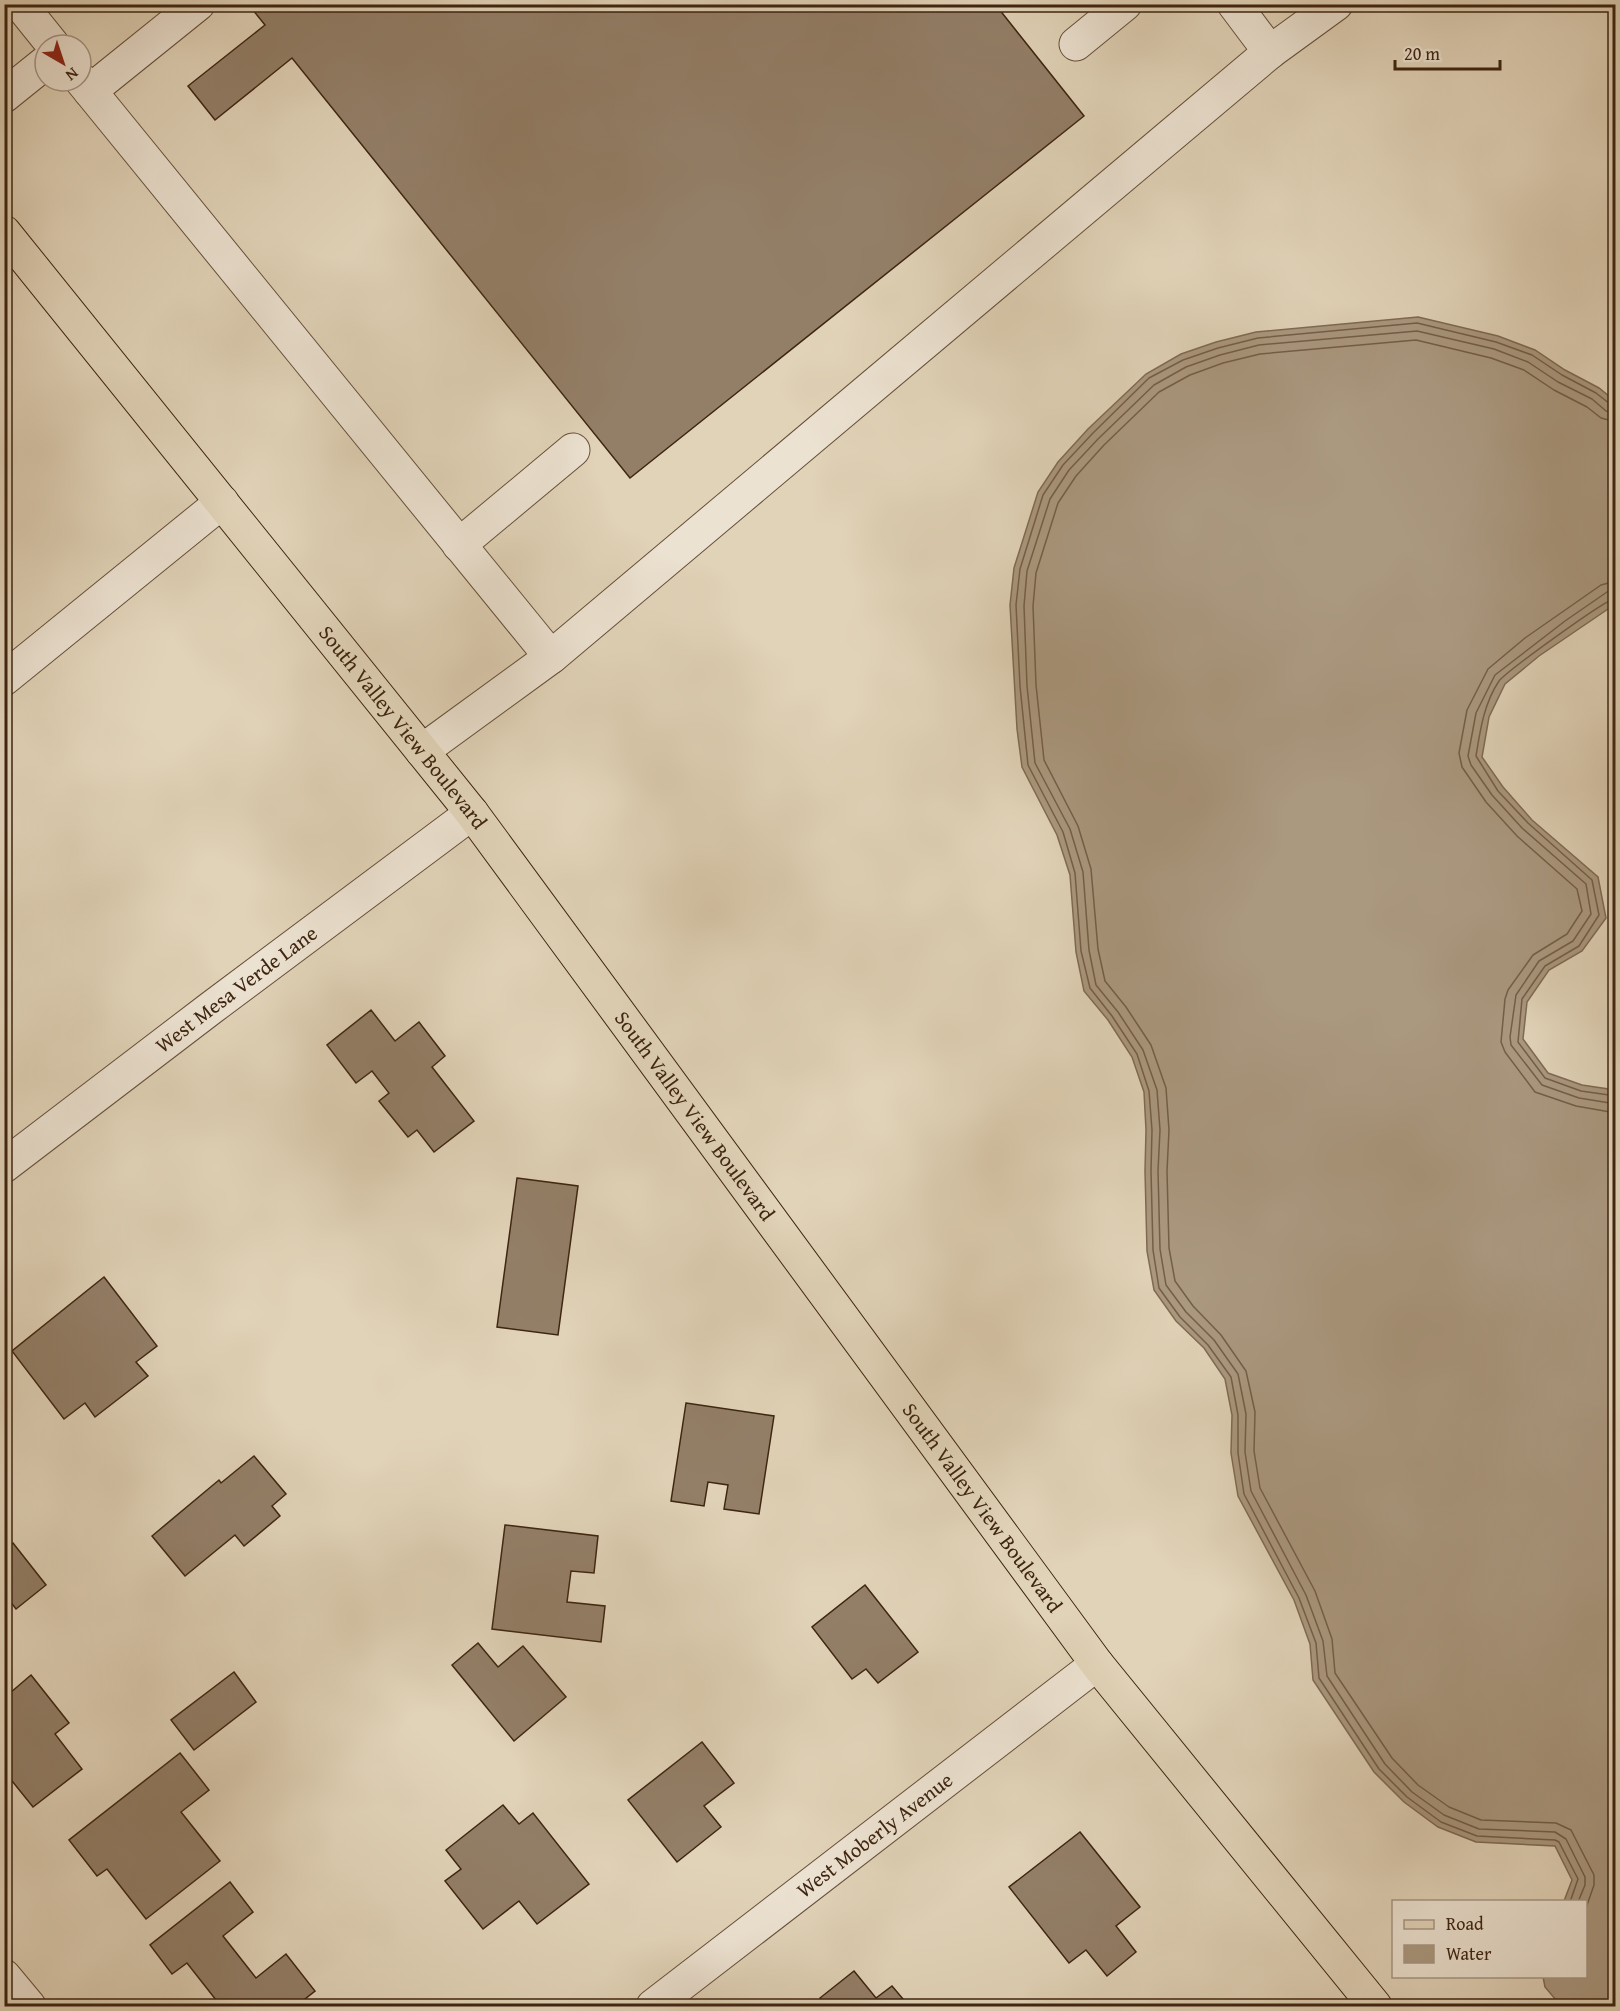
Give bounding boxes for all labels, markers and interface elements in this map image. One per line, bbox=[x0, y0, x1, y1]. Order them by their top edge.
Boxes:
north arrow bbox=[33, 33, 93, 93]
scale bar bbox=[1395, 33, 1500, 71]
text: 20 m bbox=[1404, 40, 1440, 67]
text: N bbox=[60, 62, 84, 88]
street label: South Valley View Boulevard bbox=[312, 618, 495, 836]
street label: West Mesa Verde Lane bbox=[149, 918, 324, 1060]
street label: South Valley View Boulevard bbox=[607, 1004, 783, 1228]
street label: South Valley View Boulevard bbox=[895, 1396, 1071, 1620]
street label: West Moberly Avenue bbox=[790, 1764, 959, 1905]
legend bbox=[1392, 1900, 1587, 1978]
text: Road bbox=[1446, 1910, 1484, 1937]
text: Water bbox=[1446, 1940, 1492, 1967]

